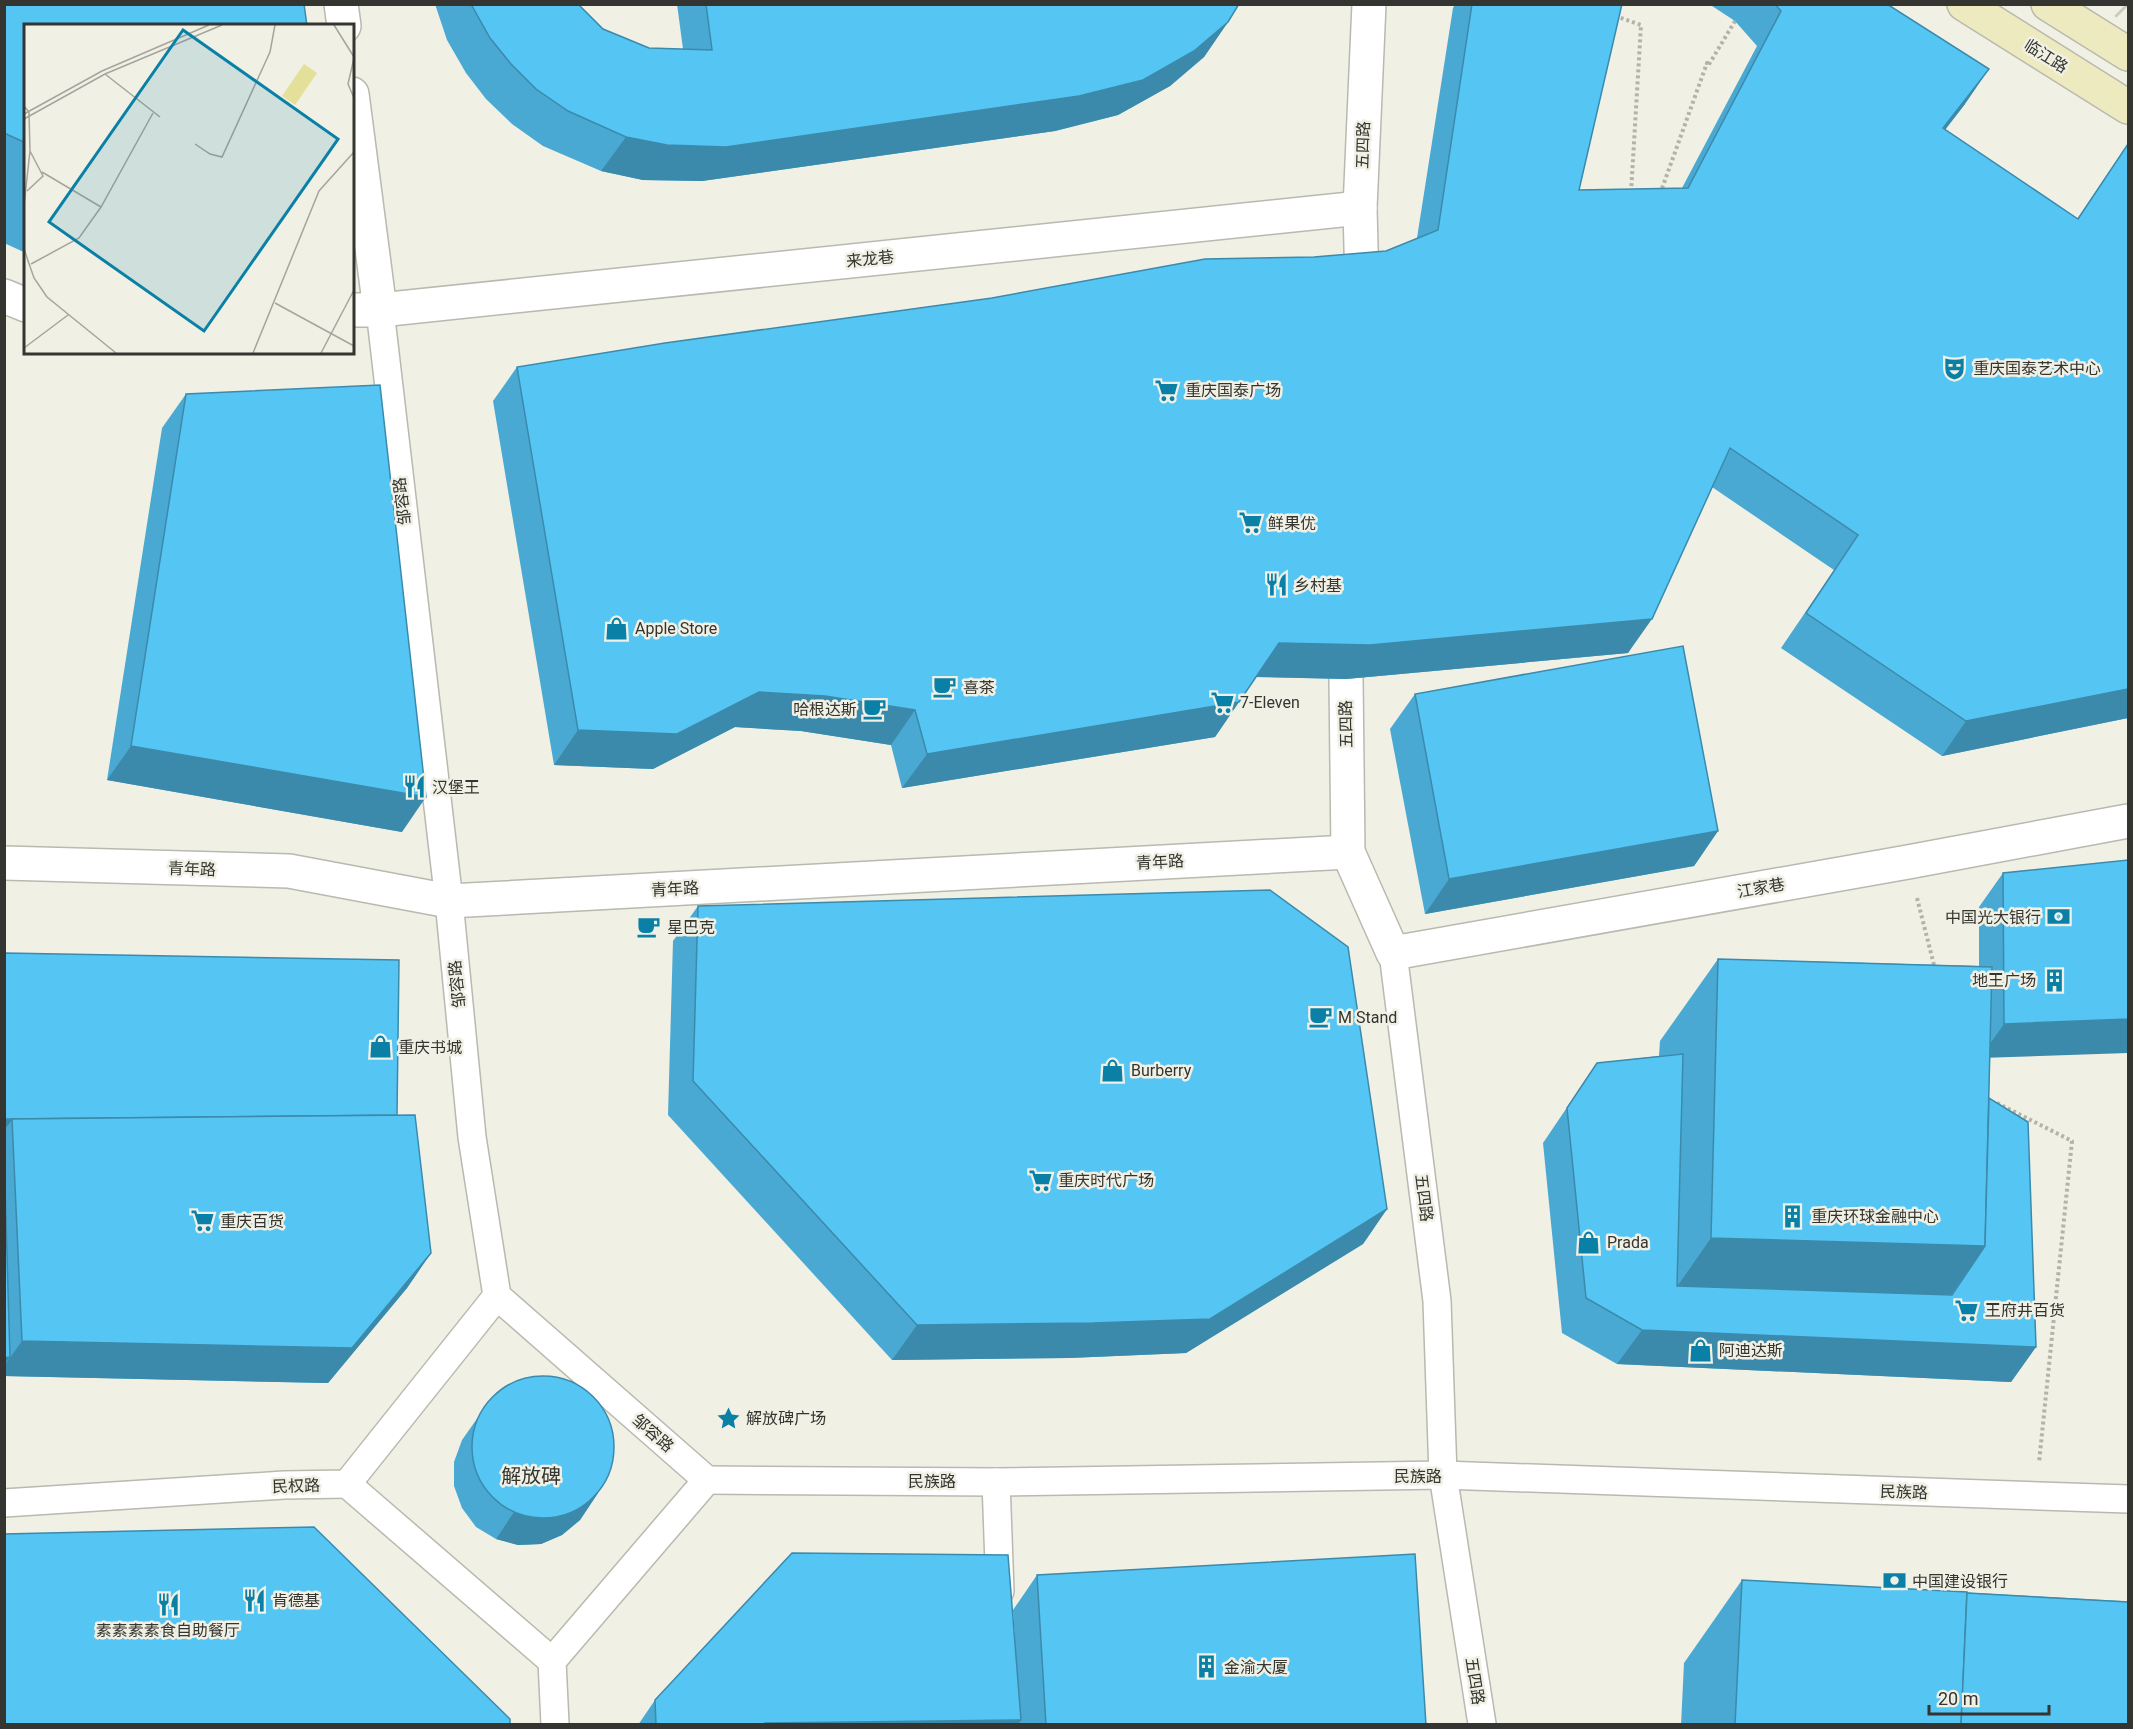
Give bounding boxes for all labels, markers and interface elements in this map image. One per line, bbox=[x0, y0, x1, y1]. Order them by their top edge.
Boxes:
inset map bbox=[24, 24, 354, 354]
street label: 临江路 bbox=[2021, 35, 2071, 77]
street label: 五四路 bbox=[1353, 121, 1373, 169]
street label: 来龙巷 bbox=[845, 247, 895, 271]
theatre icon: 重庆国泰艺术中心 bbox=[1942, 355, 1968, 381]
place label: 重庆国泰艺术中心 bbox=[1973, 359, 2101, 378]
supermarket icon: 重庆国泰广场 bbox=[1154, 377, 1180, 403]
place label: 重庆国泰广场 bbox=[1185, 381, 1281, 400]
street label: 邹容路 bbox=[390, 476, 414, 526]
supermarket icon: 鲜果优 bbox=[1237, 510, 1263, 536]
place label: 鲜果优 bbox=[1268, 514, 1316, 533]
restaurant icon: 乡村基 bbox=[1263, 572, 1289, 598]
place label: 乡村基 bbox=[1294, 576, 1342, 595]
shop icon: Apple Store bbox=[604, 615, 630, 641]
place label: Apple Store bbox=[635, 619, 717, 638]
cafe icon: 喜茶 bbox=[932, 674, 958, 700]
place label: 喜茶 bbox=[963, 678, 995, 697]
supermarket icon: 7-Eleven bbox=[1209, 689, 1235, 715]
place label: 7-Eleven bbox=[1240, 693, 1300, 712]
cafe icon: 哈根达斯 bbox=[862, 696, 888, 722]
place label: 哈根达斯 bbox=[793, 700, 857, 719]
street label: 五四路 bbox=[1336, 700, 1356, 748]
restaurant icon: 汉堡王 bbox=[401, 774, 427, 800]
place label: 汉堡王 bbox=[432, 778, 480, 797]
street label: 青年路 bbox=[1136, 851, 1184, 873]
street label: 青年路 bbox=[168, 859, 216, 879]
street label: 江家巷 bbox=[1736, 874, 1786, 902]
street label: 青年路 bbox=[651, 878, 699, 900]
bank icon: 中国光大银行 bbox=[2046, 904, 2072, 930]
place label: 中国光大银行 bbox=[1945, 908, 2041, 927]
cafe icon: 星巴克 bbox=[636, 914, 662, 940]
place label: 星巴克 bbox=[667, 918, 715, 937]
street label: 邹容路 bbox=[445, 959, 469, 1009]
building icon: 地王广场 bbox=[2041, 967, 2067, 993]
place label: 地王广场 bbox=[1972, 971, 2036, 990]
cafe icon: M Stand bbox=[1307, 1004, 1333, 1030]
place label: M Stand bbox=[1338, 1008, 1397, 1027]
shop icon: 重庆书城 bbox=[367, 1034, 393, 1060]
place label: 重庆书城 bbox=[398, 1038, 462, 1057]
shop icon: Burberry bbox=[1100, 1057, 1126, 1083]
place label: Burberry bbox=[1131, 1061, 1192, 1080]
supermarket icon: 重庆时代广场 bbox=[1027, 1167, 1053, 1193]
place label: 重庆时代广场 bbox=[1058, 1171, 1154, 1190]
street label: 五四路 bbox=[1412, 1173, 1436, 1223]
building icon: 重庆环球金融中心 bbox=[1780, 1203, 1806, 1229]
place label: 重庆环球金融中心 bbox=[1811, 1207, 1939, 1226]
supermarket icon: 重庆百货 bbox=[189, 1208, 215, 1234]
place label: 重庆百货 bbox=[220, 1212, 284, 1231]
shop icon: Prada bbox=[1576, 1229, 1602, 1255]
place label: Prada bbox=[1607, 1233, 1649, 1252]
supermarket icon: 王府井百货 bbox=[1954, 1297, 1980, 1323]
place label: 王府井百货 bbox=[1985, 1301, 2065, 1320]
shop icon: 阿迪达斯 bbox=[1688, 1337, 1714, 1363]
place label: 阿迪达斯 bbox=[1719, 1341, 1783, 1360]
place icon: 解放碑广场 bbox=[715, 1405, 741, 1431]
place label: 解放碑广场 bbox=[746, 1409, 826, 1428]
street label: 邹容路 bbox=[629, 1410, 677, 1456]
district label: 解放碑 bbox=[501, 1464, 561, 1488]
street label: 民族路 bbox=[1394, 1467, 1442, 1486]
street label: 民族路 bbox=[908, 1472, 956, 1491]
street label: 民权路 bbox=[272, 1476, 320, 1496]
street label: 民族路 bbox=[1880, 1482, 1928, 1502]
bank icon: 中国建设银行 bbox=[1881, 1568, 1907, 1594]
place label: 中国建设银行 bbox=[1912, 1572, 2008, 1591]
restaurant icon: 肯德基 bbox=[241, 1587, 267, 1613]
place label: 肯德基 bbox=[272, 1591, 320, 1610]
restaurant icon: 素素素素食自助餐厅 bbox=[155, 1592, 181, 1618]
place label: 素素素素食自助餐厅 bbox=[96, 1621, 240, 1640]
building icon: 金渝大厦 bbox=[1193, 1654, 1219, 1680]
street label: 五四路 bbox=[1462, 1656, 1488, 1706]
place label: 金渝大厦 bbox=[1224, 1658, 1288, 1677]
scale bar bbox=[1929, 1678, 2049, 1716]
text: 20 m bbox=[1938, 1688, 1978, 1709]

